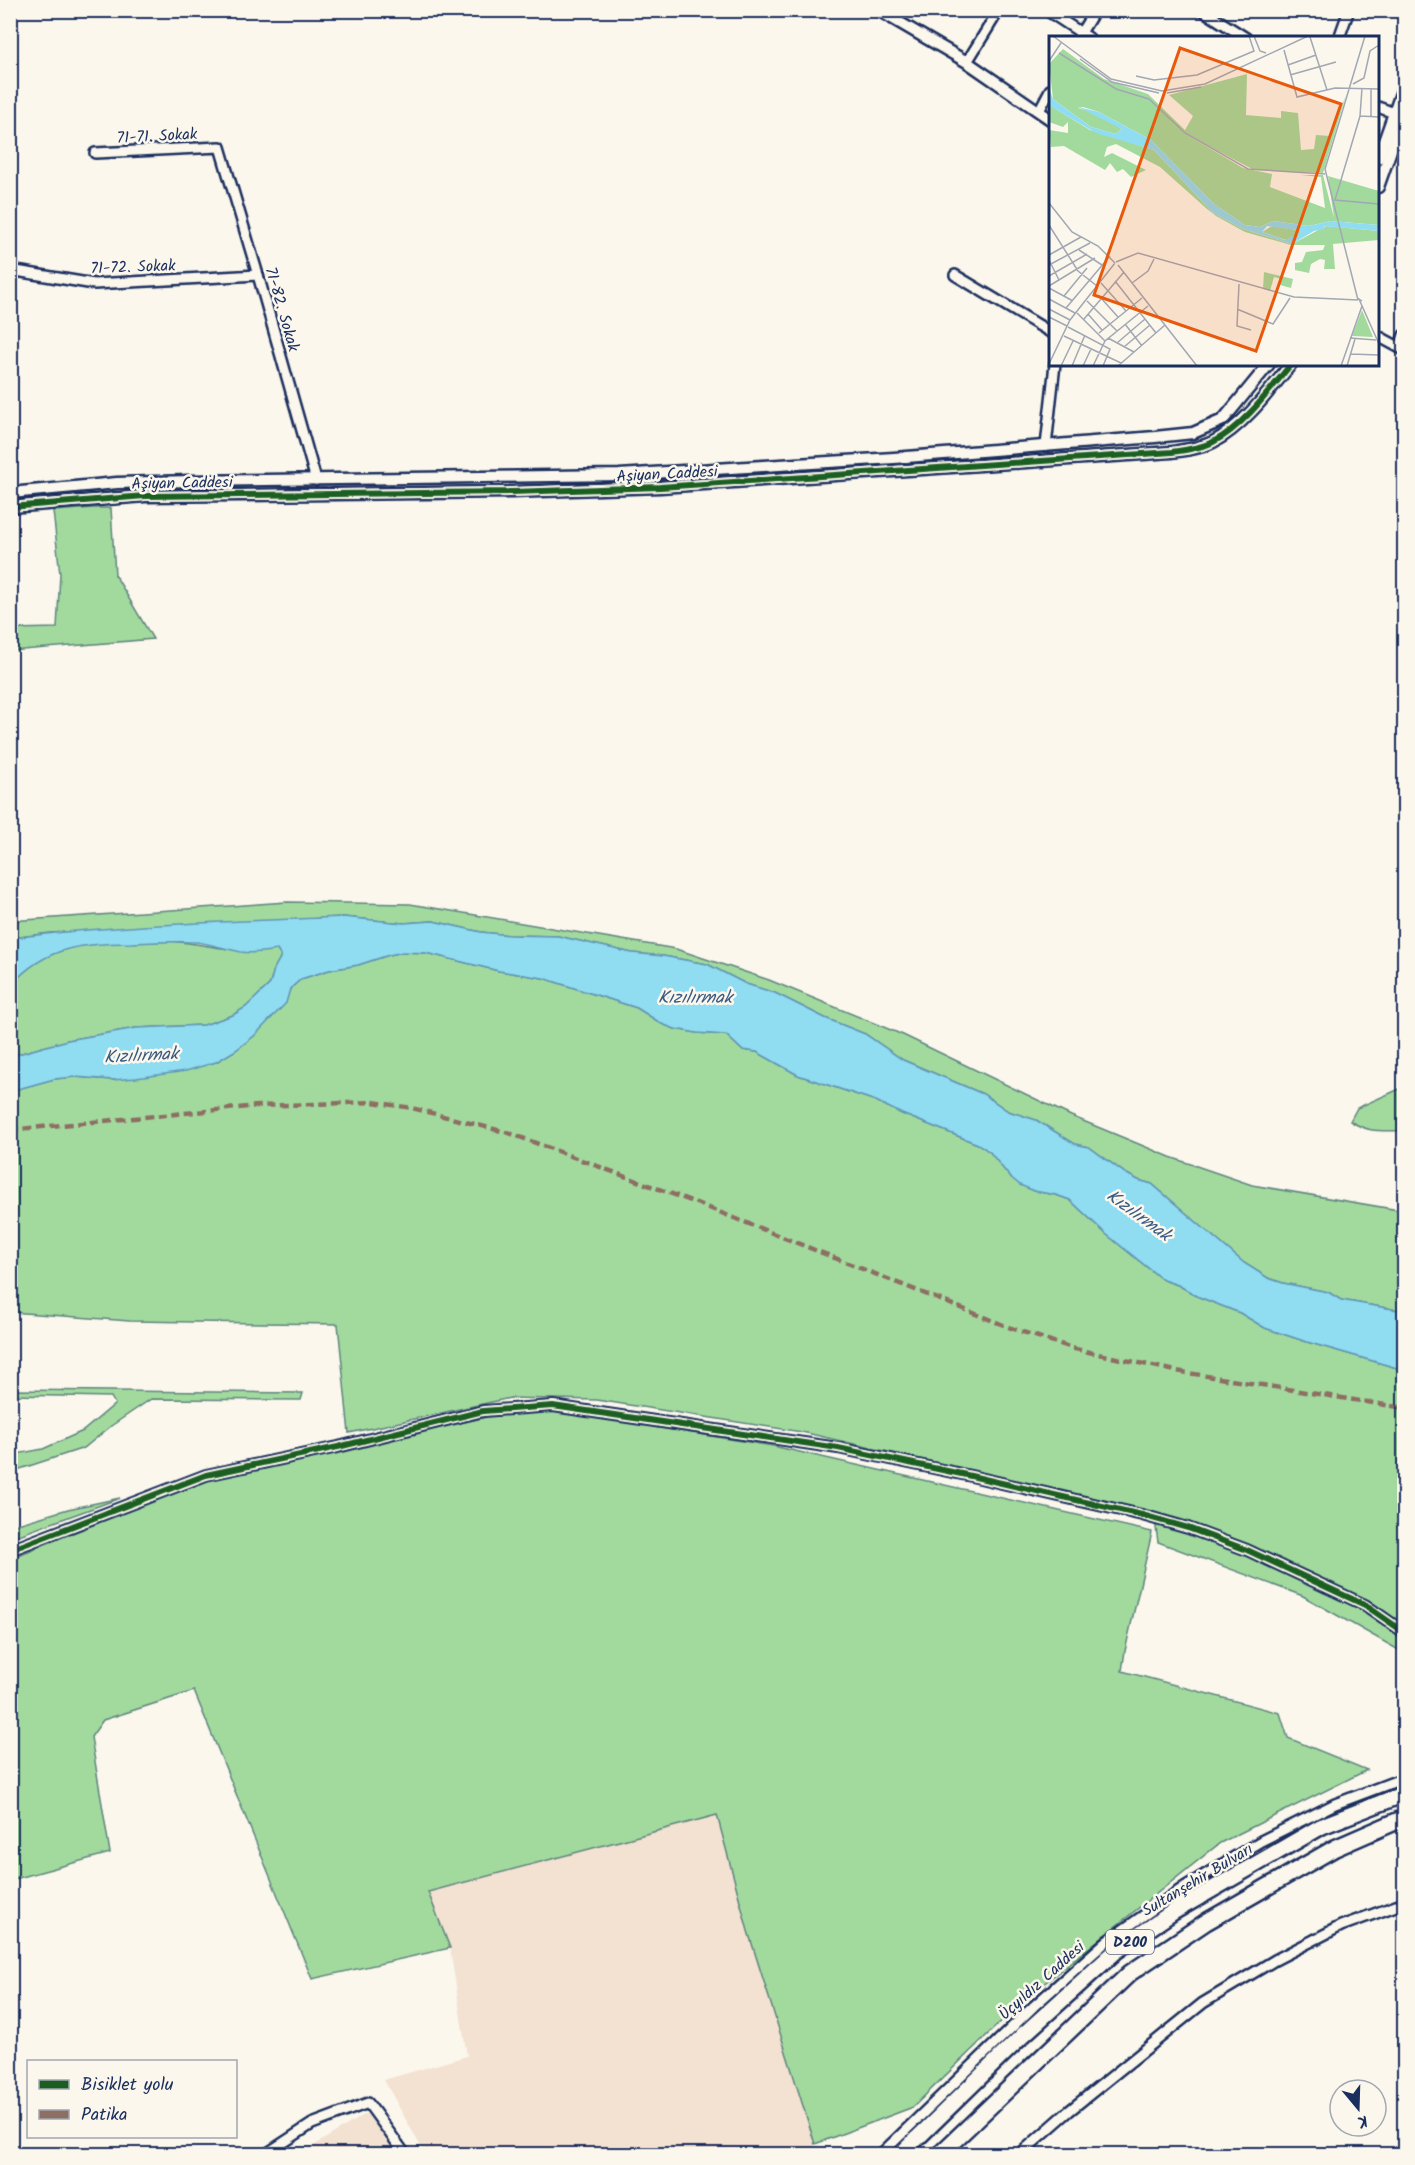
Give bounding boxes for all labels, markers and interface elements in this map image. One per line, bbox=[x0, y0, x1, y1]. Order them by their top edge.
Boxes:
inset map bbox=[1049, 36, 1379, 366]
street label: 71-71. Sokak bbox=[116, 122, 198, 151]
street label: 71-72. Sokak bbox=[90, 254, 176, 281]
street label: 71-82. Sokak bbox=[258, 264, 306, 355]
street label: Aşiyan Caddesi bbox=[616, 459, 719, 490]
street label: Aşiyan Caddesi bbox=[131, 470, 234, 497]
water label: Kızılırmak bbox=[658, 984, 735, 1013]
water label: Kızılırmak bbox=[103, 1040, 181, 1073]
water label: Kızılırmak bbox=[1100, 1183, 1179, 1251]
street label: Sultanşehir Bulvarı bbox=[1137, 1837, 1258, 1923]
road number: D200 bbox=[1106, 1930, 1154, 1954]
street label: Üçyıldız Caddesi bbox=[993, 1935, 1092, 2027]
legend bbox=[27, 2060, 237, 2138]
text: Bisiklet yolu bbox=[81, 2071, 174, 2100]
north arrow bbox=[1328, 2078, 1388, 2138]
text: Patika bbox=[81, 2101, 127, 2130]
text: K bbox=[1353, 2107, 1371, 2134]

